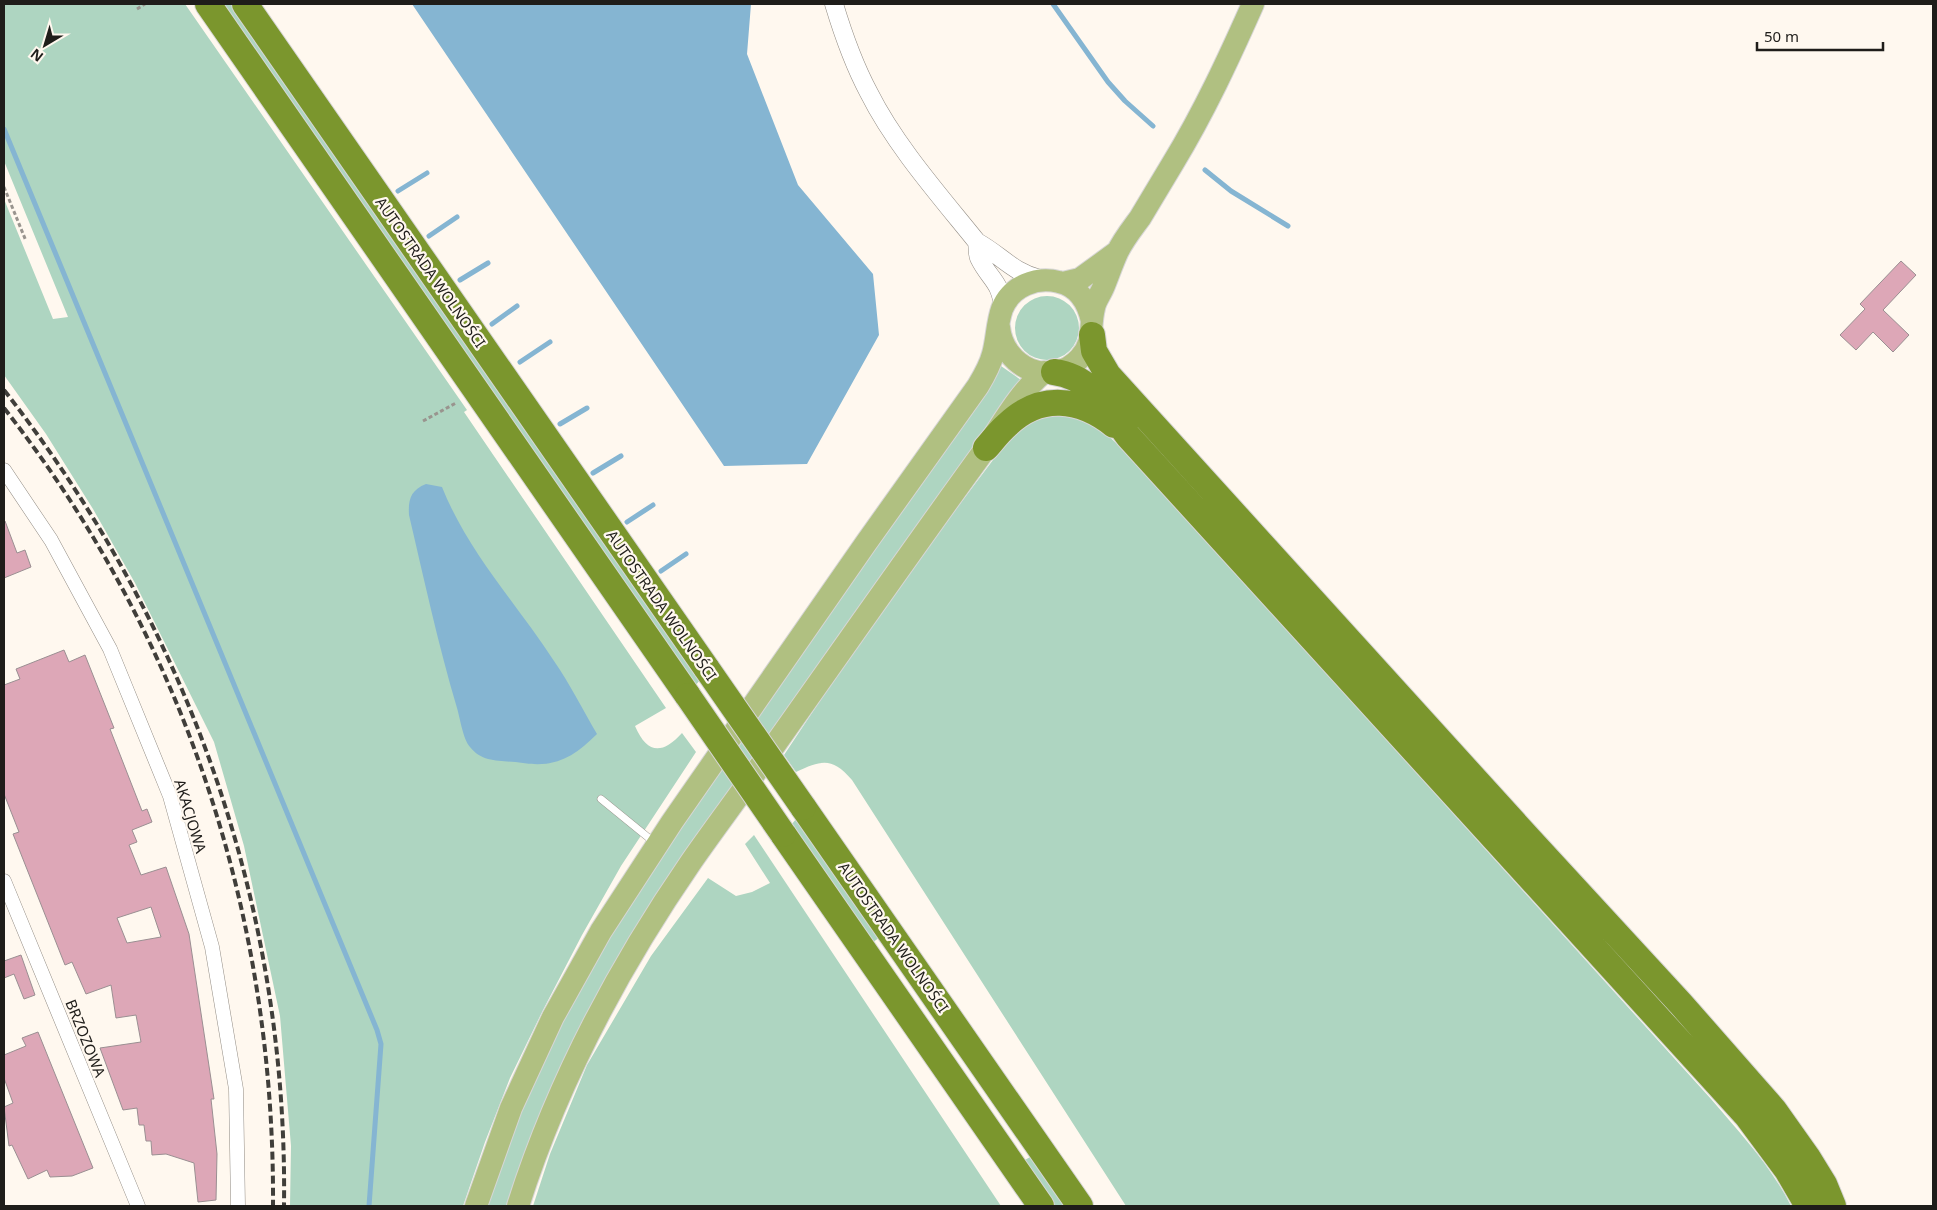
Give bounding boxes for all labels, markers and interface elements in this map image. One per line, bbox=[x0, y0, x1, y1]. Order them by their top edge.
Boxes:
north arrow bbox=[20, 20, 70, 70]
scale bar bbox=[1757, 20, 1883, 52]
text: 50 m bbox=[1764, 26, 1799, 46]
text: N bbox=[26, 45, 47, 67]
street label: AUTOSTRADA WOLNOŚCI bbox=[371, 193, 491, 351]
street label: AUTOSTRADA WOLNOŚCI bbox=[602, 526, 722, 684]
street label: AKACJOWA bbox=[170, 777, 212, 856]
street label: AUTOSTRADA WOLNOŚCI bbox=[834, 858, 954, 1016]
street label: BRZOZOWA bbox=[61, 996, 111, 1080]

